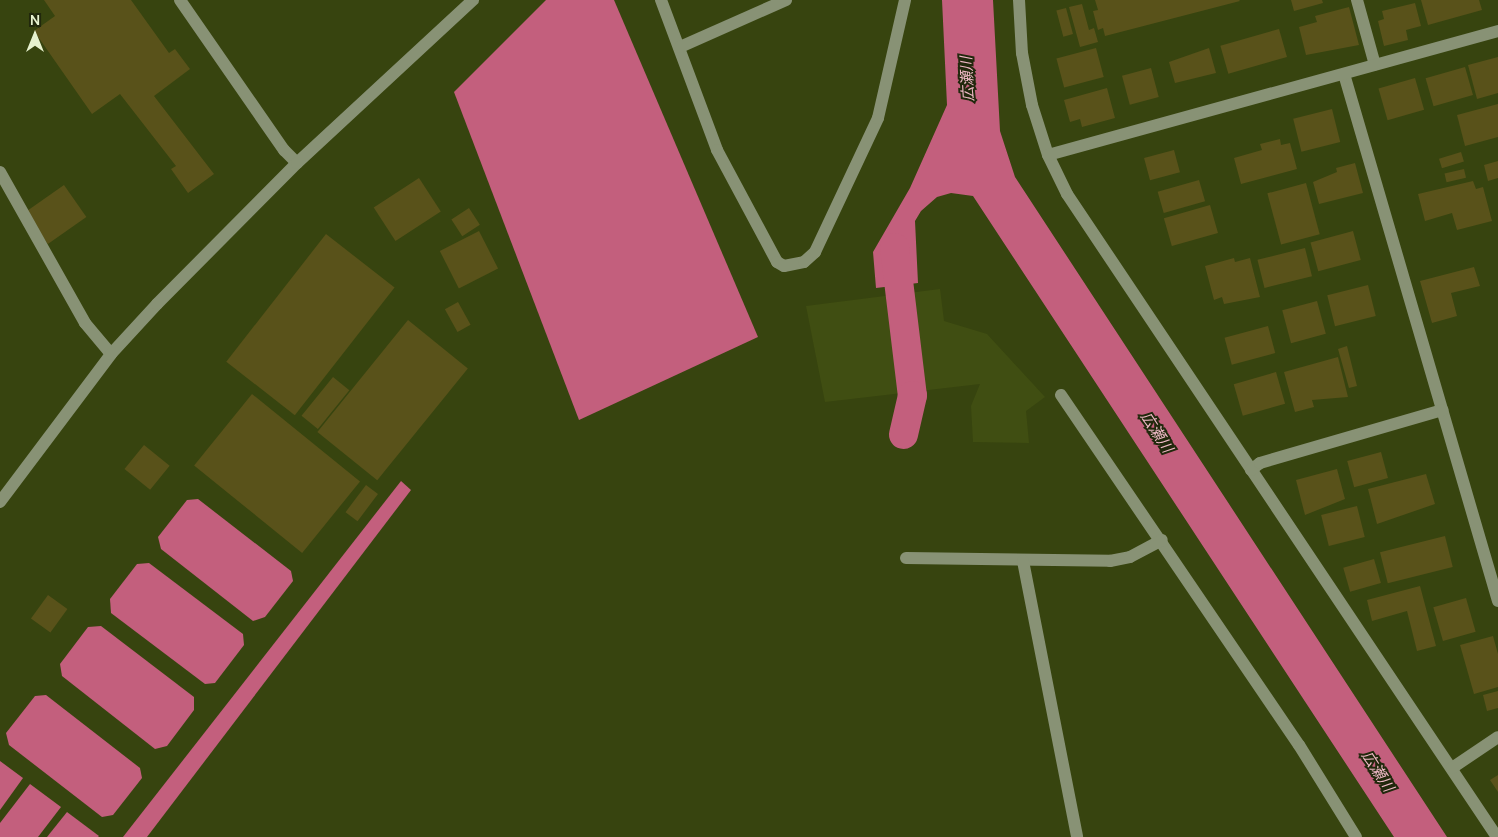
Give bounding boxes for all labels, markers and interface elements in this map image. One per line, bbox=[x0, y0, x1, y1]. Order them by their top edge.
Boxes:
north arrow bbox=[10, 10, 60, 60]
text: N bbox=[30, 10, 40, 29]
water label: 広瀬川 bbox=[957, 56, 977, 102]
water label: 広瀬川 bbox=[1137, 408, 1177, 456]
water label: 広瀬川 bbox=[1358, 747, 1398, 795]

